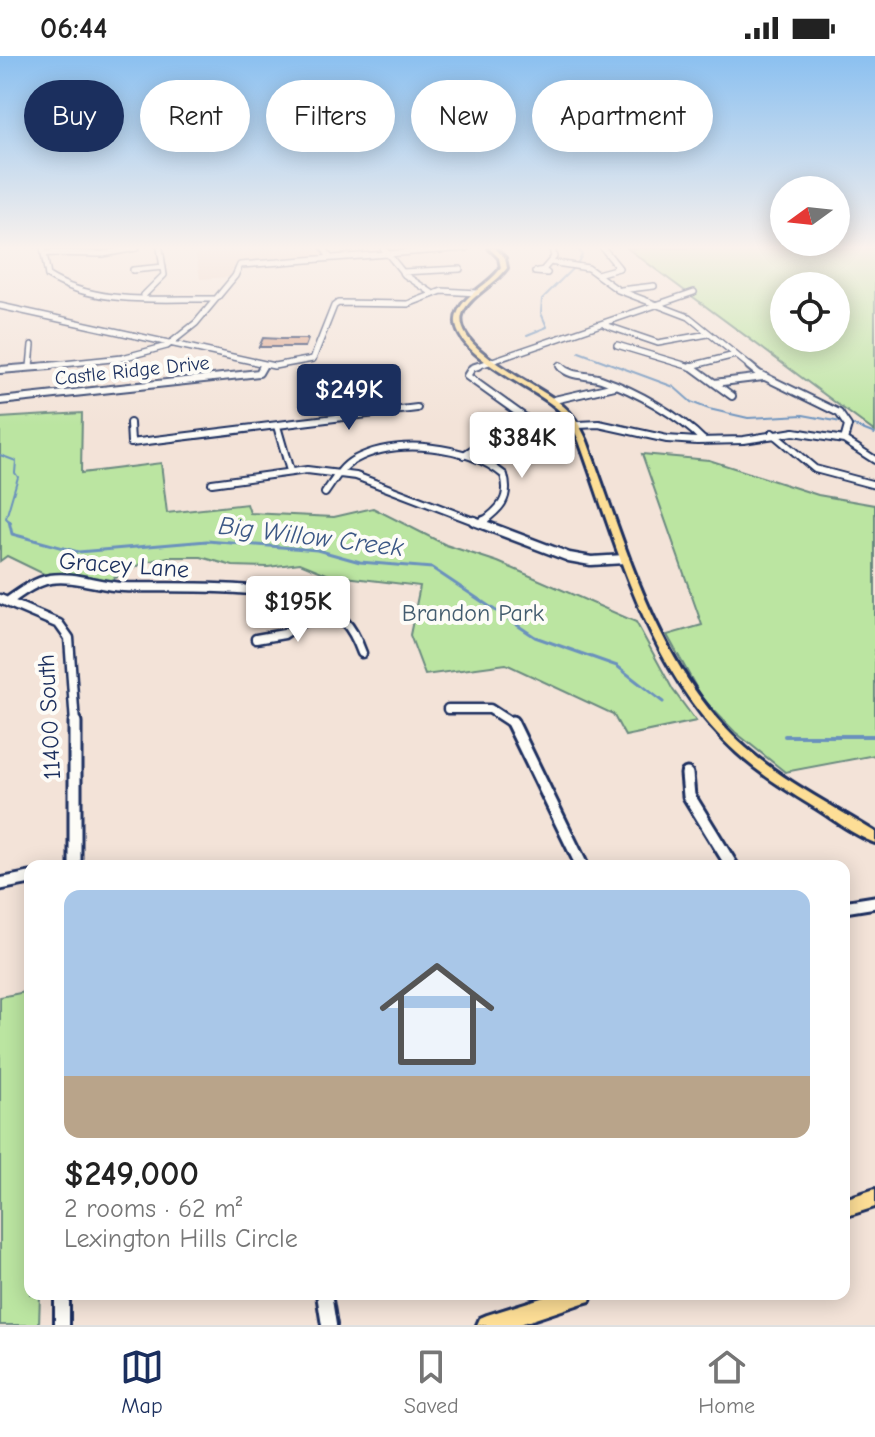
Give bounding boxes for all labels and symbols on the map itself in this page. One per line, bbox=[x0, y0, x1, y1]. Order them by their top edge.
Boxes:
north arrow bbox=[770, 176, 850, 256]
street label: Castle Ridge Drive bbox=[54, 351, 210, 390]
pin: $249K bbox=[293, 364, 405, 432]
pin: $384K bbox=[466, 412, 578, 480]
water label: Big Willow Creek bbox=[217, 511, 405, 563]
street label: Gracey Lane bbox=[58, 546, 190, 584]
pin: $195K bbox=[242, 576, 354, 644]
park label: Brandon Park bbox=[402, 599, 545, 627]
street label: 11400 South bbox=[32, 653, 66, 781]

